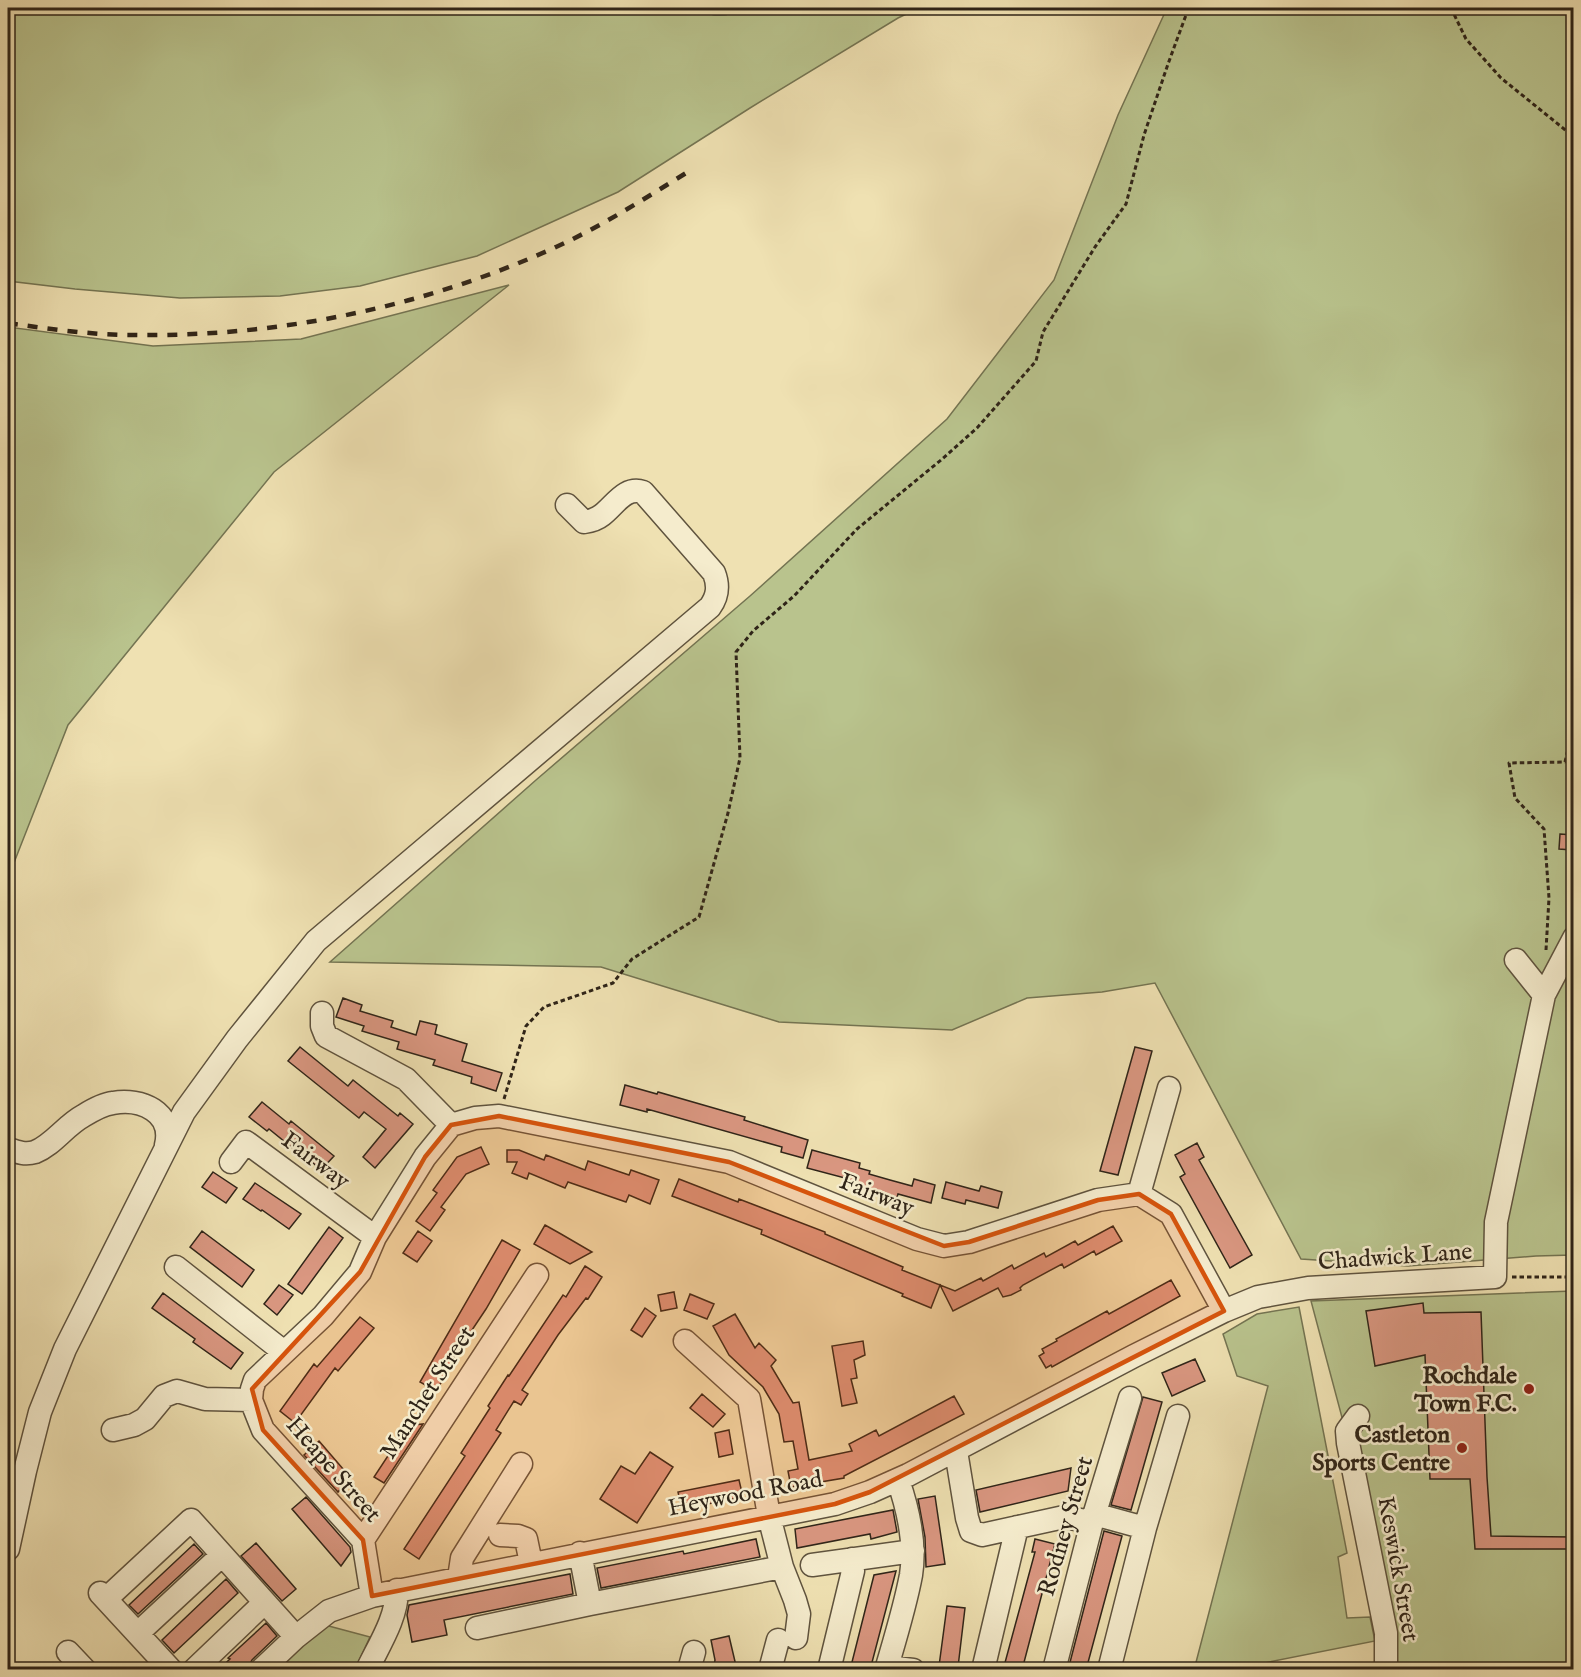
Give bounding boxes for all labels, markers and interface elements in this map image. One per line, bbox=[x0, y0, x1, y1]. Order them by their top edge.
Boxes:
street label: Fairway bbox=[275, 1125, 356, 1197]
street label: Fairway bbox=[834, 1166, 919, 1224]
street label: Chadwick Lane bbox=[1317, 1237, 1473, 1278]
street label: Manchet Street bbox=[374, 1320, 483, 1465]
place label: Rochdale Town F.C. bbox=[1413, 1361, 1517, 1420]
marker: Rochdale Town F.C. bbox=[1522, 1382, 1536, 1396]
street label: Heape Street bbox=[278, 1411, 387, 1529]
place label: Castleton Sports Centre bbox=[1312, 1420, 1450, 1479]
marker: Castleton Sports Centre bbox=[1455, 1441, 1469, 1455]
street label: Rodney Street bbox=[1032, 1453, 1101, 1600]
street label: Heywood Road bbox=[665, 1464, 825, 1525]
street label: Keswick Street bbox=[1370, 1494, 1426, 1644]

